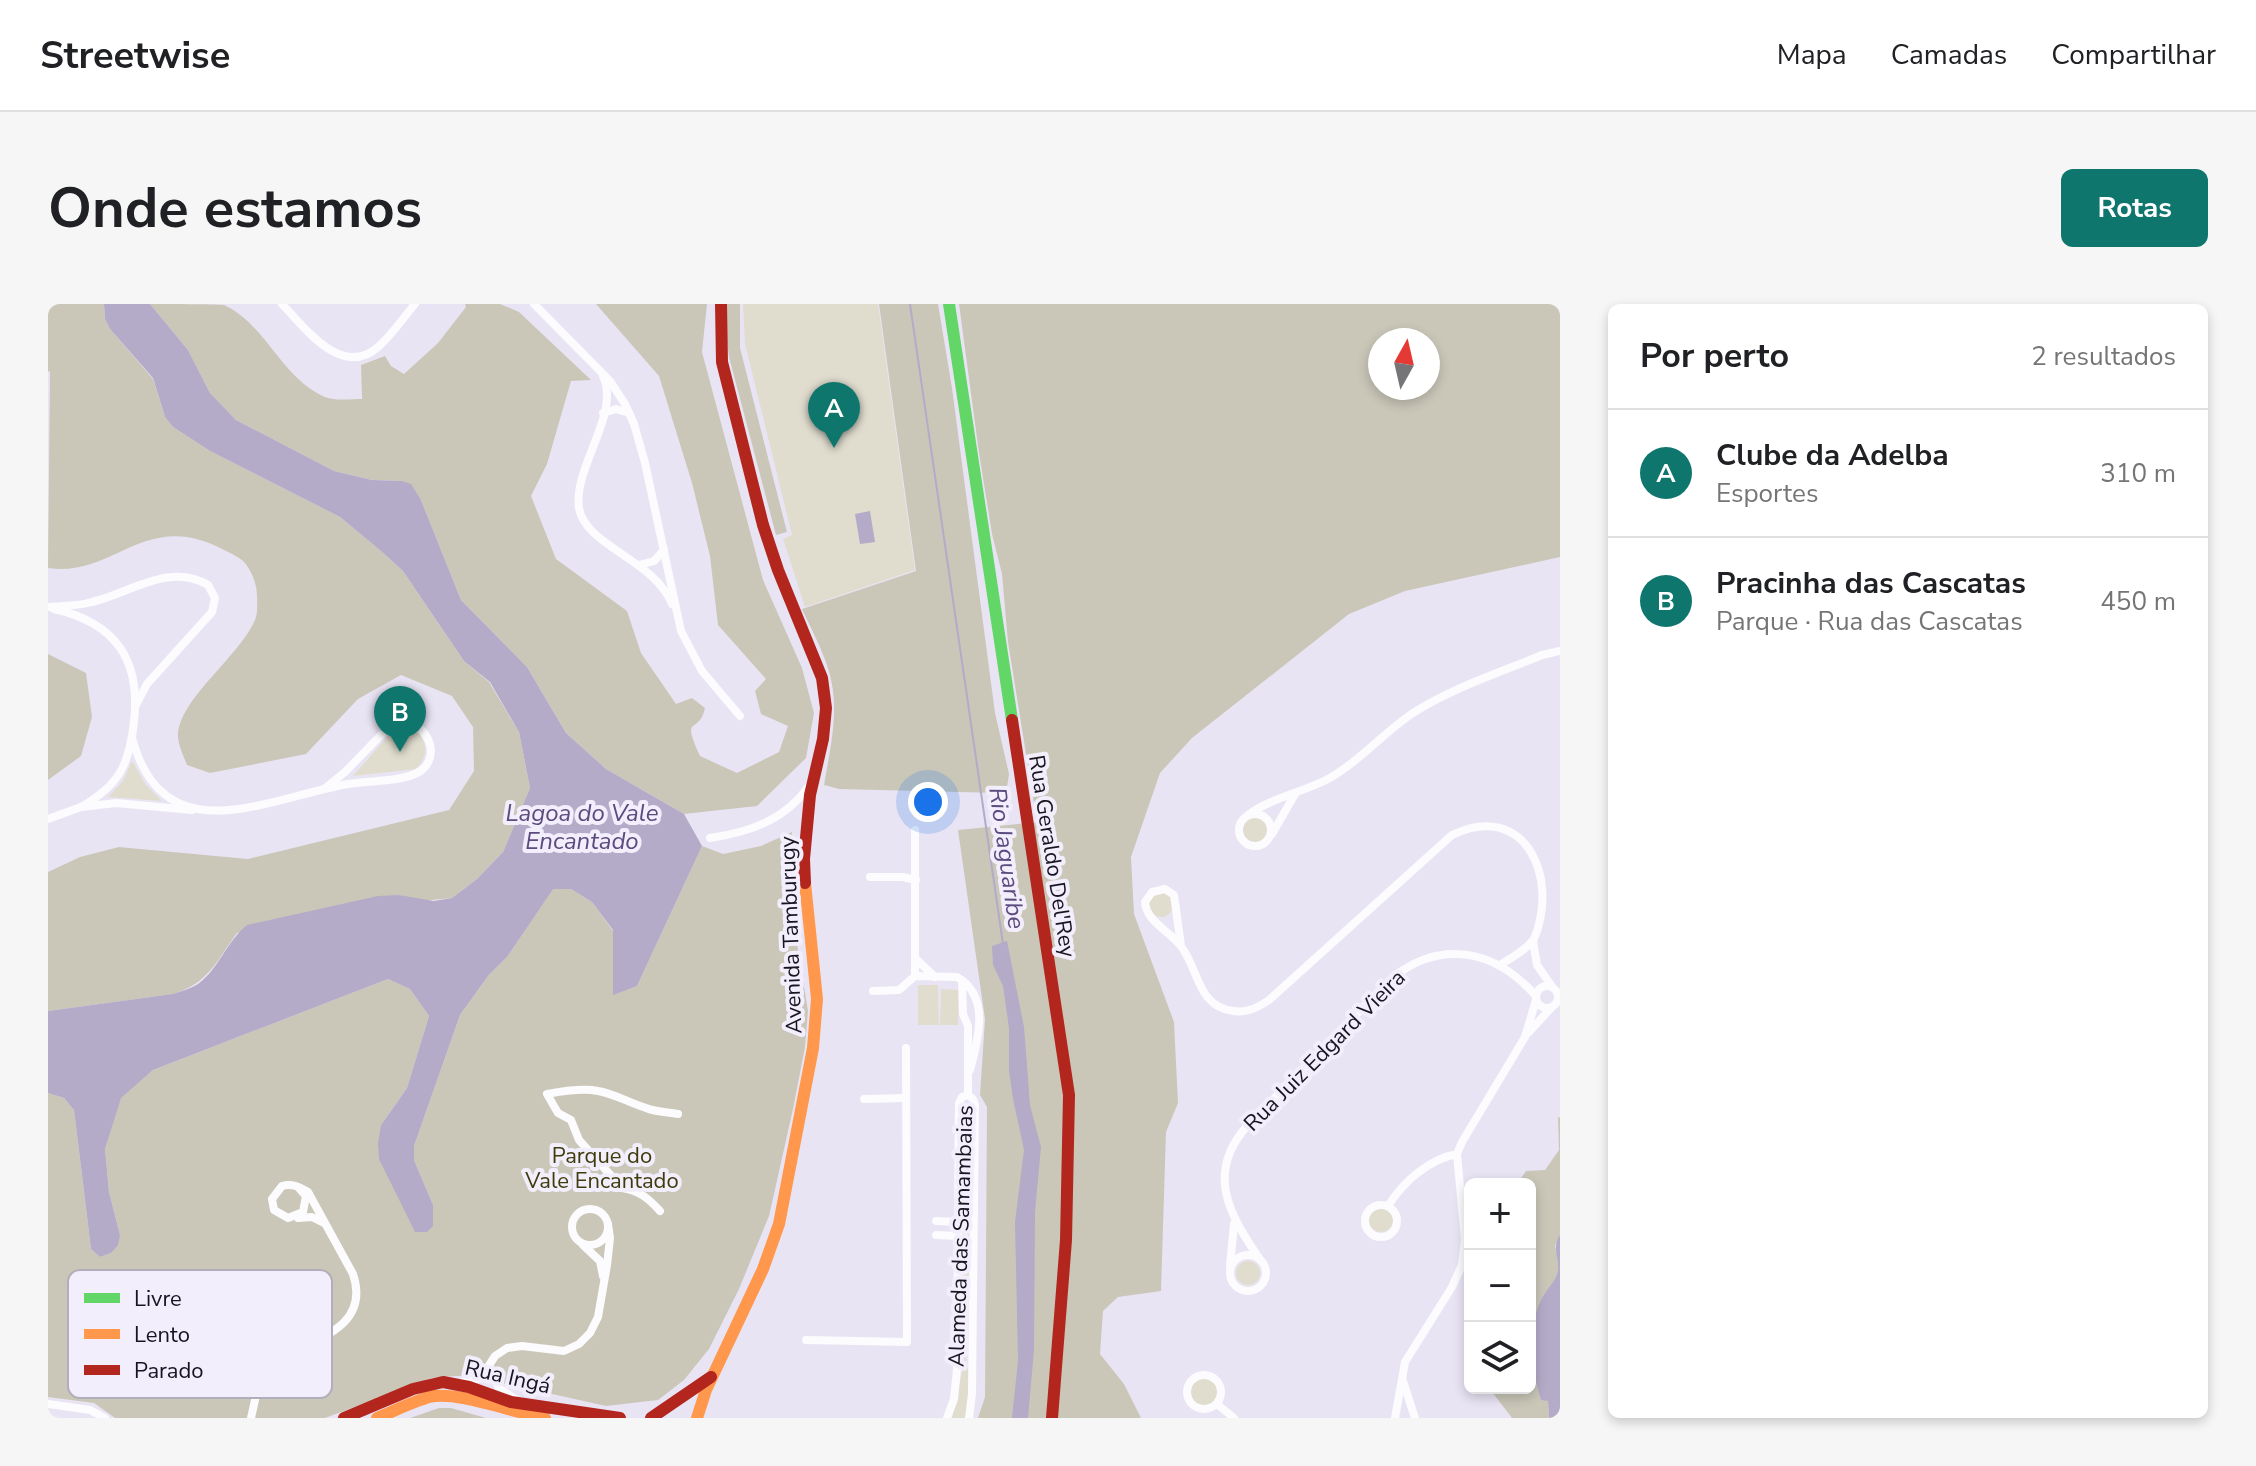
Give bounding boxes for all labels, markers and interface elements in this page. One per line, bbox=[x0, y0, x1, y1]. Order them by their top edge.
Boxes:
text: Streetwise bbox=[40, 30, 230, 81]
text: Mapa bbox=[1777, 36, 1847, 74]
text: Camadas bbox=[1891, 36, 2007, 74]
text: Compartilhar bbox=[2051, 36, 2216, 74]
button: Rotas bbox=[2061, 169, 2208, 247]
text: Onde estamos bbox=[48, 170, 422, 247]
north arrow bbox=[1368, 328, 1440, 400]
text: Por perto bbox=[1640, 333, 1789, 379]
text: 2 resultados bbox=[2031, 339, 2176, 374]
pin: A bbox=[808, 382, 860, 448]
text: Clube da Adelba bbox=[1716, 435, 1949, 476]
text: A bbox=[1656, 456, 1676, 491]
text: 310 m bbox=[2100, 456, 2176, 491]
text: Esportes bbox=[1716, 476, 1818, 511]
text: Pracinha das Cascatas bbox=[1716, 563, 2026, 604]
text: B bbox=[1657, 584, 1675, 619]
text: 450 m bbox=[2100, 584, 2176, 619]
text: Parque · Rua das Cascatas bbox=[1716, 604, 2023, 639]
pin: B bbox=[374, 686, 426, 752]
street label: Rua Geraldo Del'Rey bbox=[1021, 753, 1083, 960]
your location bbox=[908, 782, 948, 822]
water label: Rio Jaguaribe bbox=[981, 785, 1033, 931]
water label: Lagoa do Vale Encantado bbox=[505, 797, 659, 857]
street label: Avenida Tamburugy bbox=[773, 835, 809, 1034]
street label: Rua Juiz Edgard Vieira bbox=[1237, 963, 1412, 1138]
street label: Alameda das Samambaias bbox=[941, 1105, 981, 1367]
park label: Parque do Vale Encantado bbox=[524, 1141, 679, 1196]
map controls bbox=[1464, 1178, 1536, 1394]
button: + bbox=[1464, 1178, 1536, 1250]
button: − bbox=[1464, 1250, 1536, 1322]
legend bbox=[68, 1270, 332, 1398]
text: Livre bbox=[134, 1284, 182, 1314]
text: Lento bbox=[134, 1320, 190, 1350]
button: layers bbox=[1464, 1322, 1536, 1394]
street label: Rua Ingá bbox=[462, 1353, 554, 1401]
text: Parado bbox=[134, 1356, 204, 1386]

